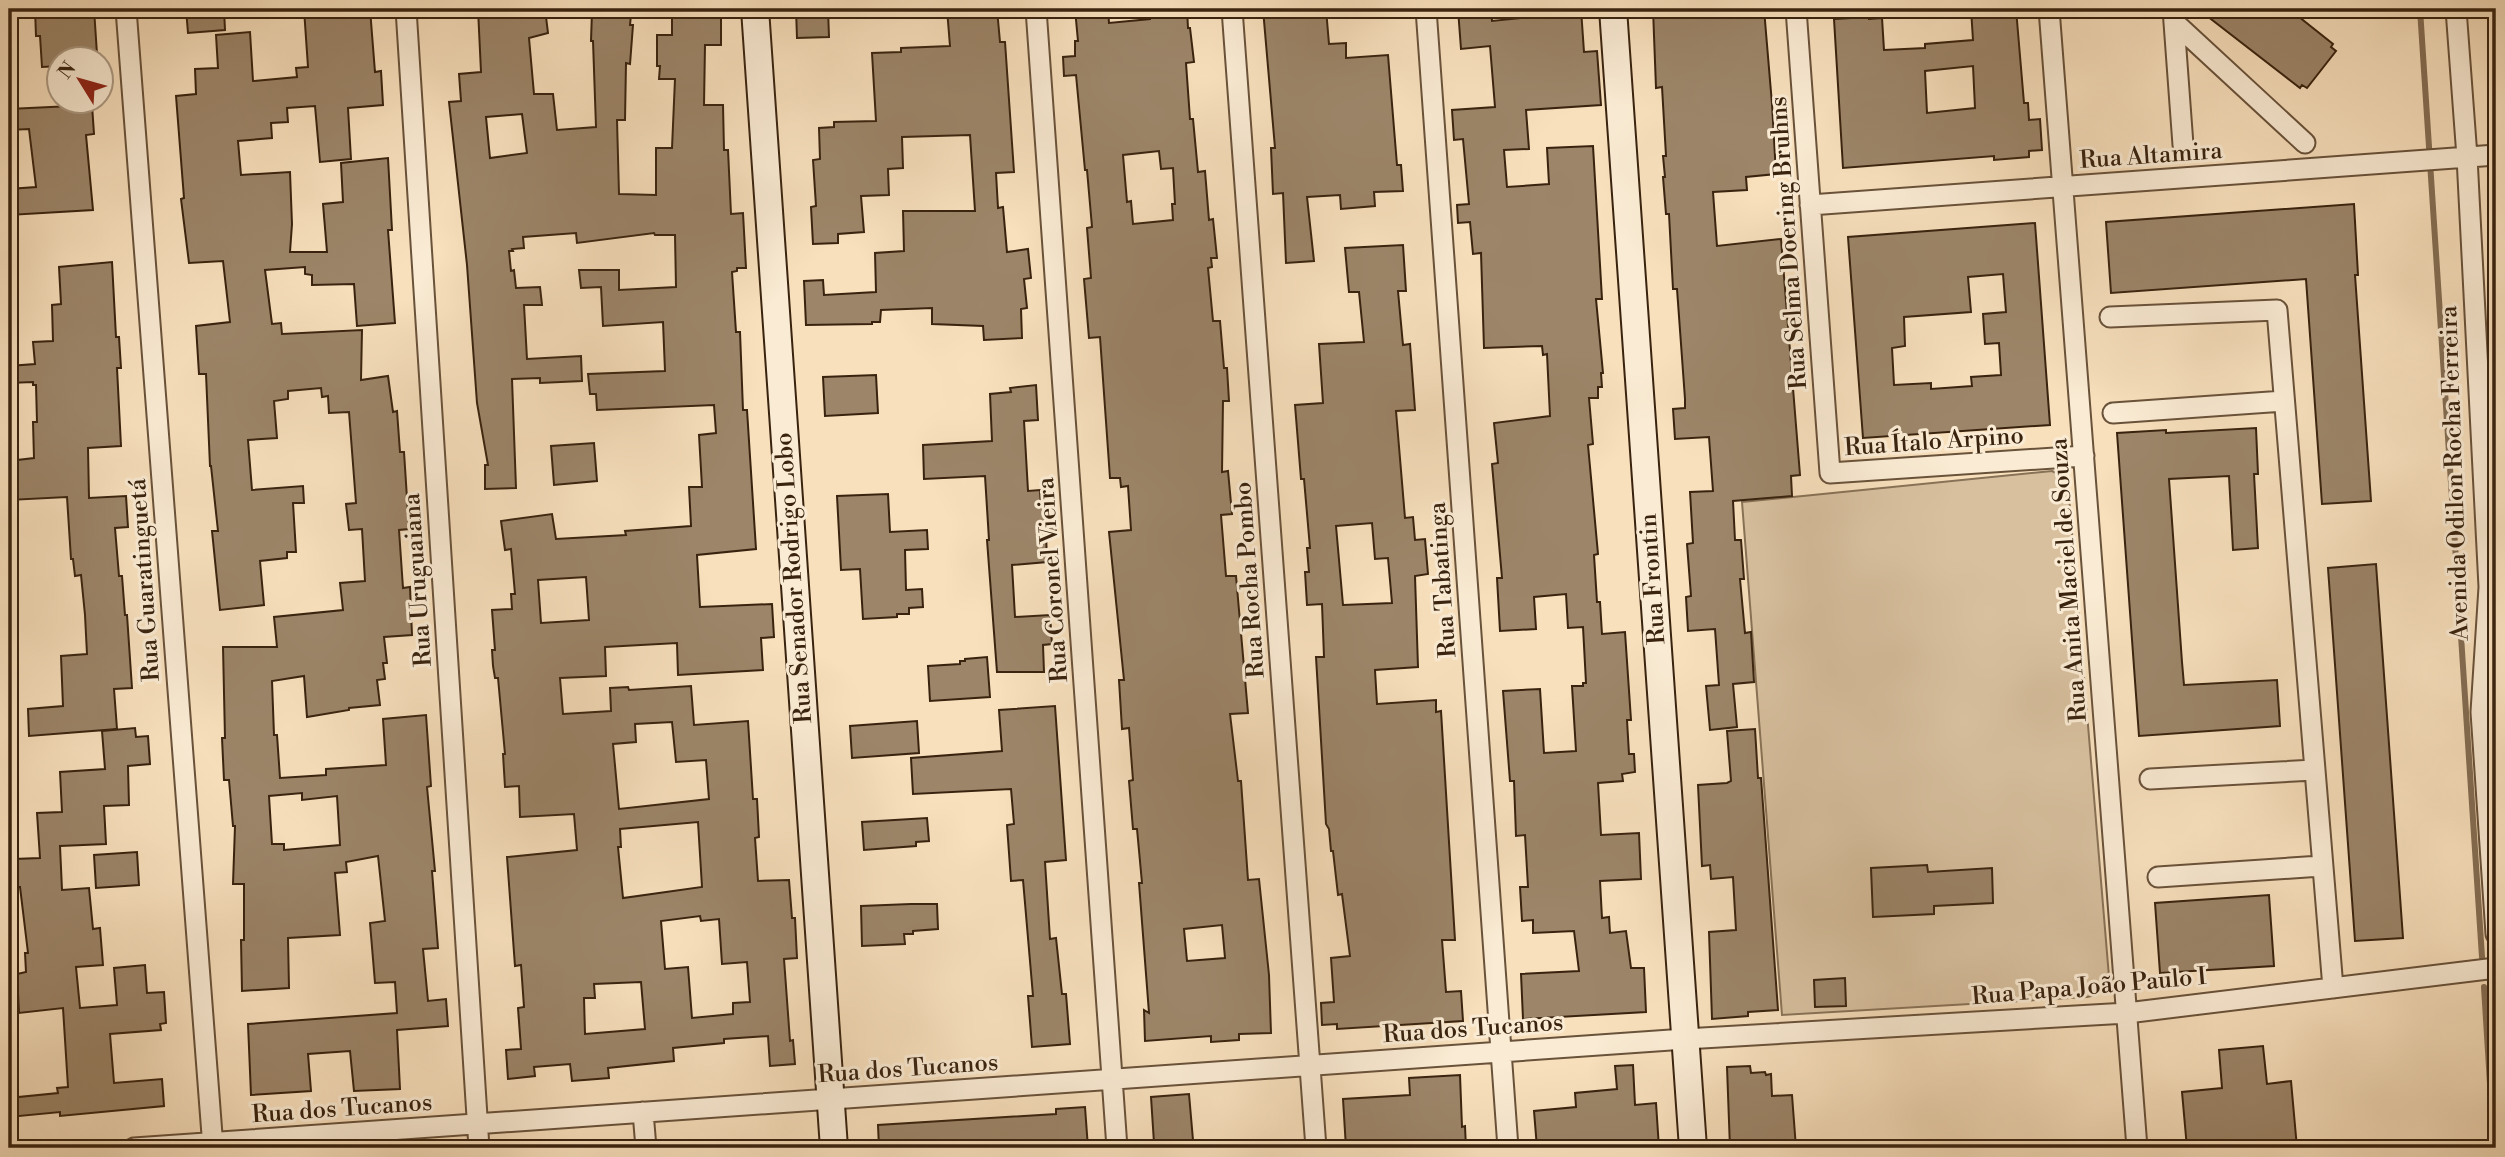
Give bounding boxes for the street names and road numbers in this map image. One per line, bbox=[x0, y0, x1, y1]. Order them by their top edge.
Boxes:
street label: Rua Selma Doering Bruhns bbox=[1764, 95, 1814, 391]
street label: Rua Altamira bbox=[2078, 136, 2224, 176]
street label: Avenida Odilon Rocha Ferreira bbox=[2434, 304, 2476, 642]
street label: Rua Ítalo Arpino bbox=[1843, 420, 2025, 463]
street label: Rua Senador Rodrigo Lobo bbox=[769, 431, 819, 725]
street label: Rua Anita Maciel de Souza bbox=[2044, 436, 2094, 723]
street label: Rua Coronel Vieira bbox=[1031, 476, 1075, 684]
street label: Rua Guaratinguetá bbox=[123, 477, 167, 682]
street label: Rua Rocha Pombo bbox=[1228, 481, 1272, 679]
street label: Rua Uruguaiana bbox=[397, 491, 439, 668]
street label: Rua Tabatinga bbox=[1423, 500, 1463, 659]
street label: Rua Frontin bbox=[1633, 512, 1673, 646]
street label: Rua Papa João Paulo I bbox=[1970, 962, 2208, 1012]
street label: Rua dos Tucanos bbox=[1382, 1008, 1564, 1050]
street label: Rua dos Tucanos bbox=[817, 1048, 999, 1090]
street label: Rua dos Tucanos bbox=[251, 1088, 433, 1130]

